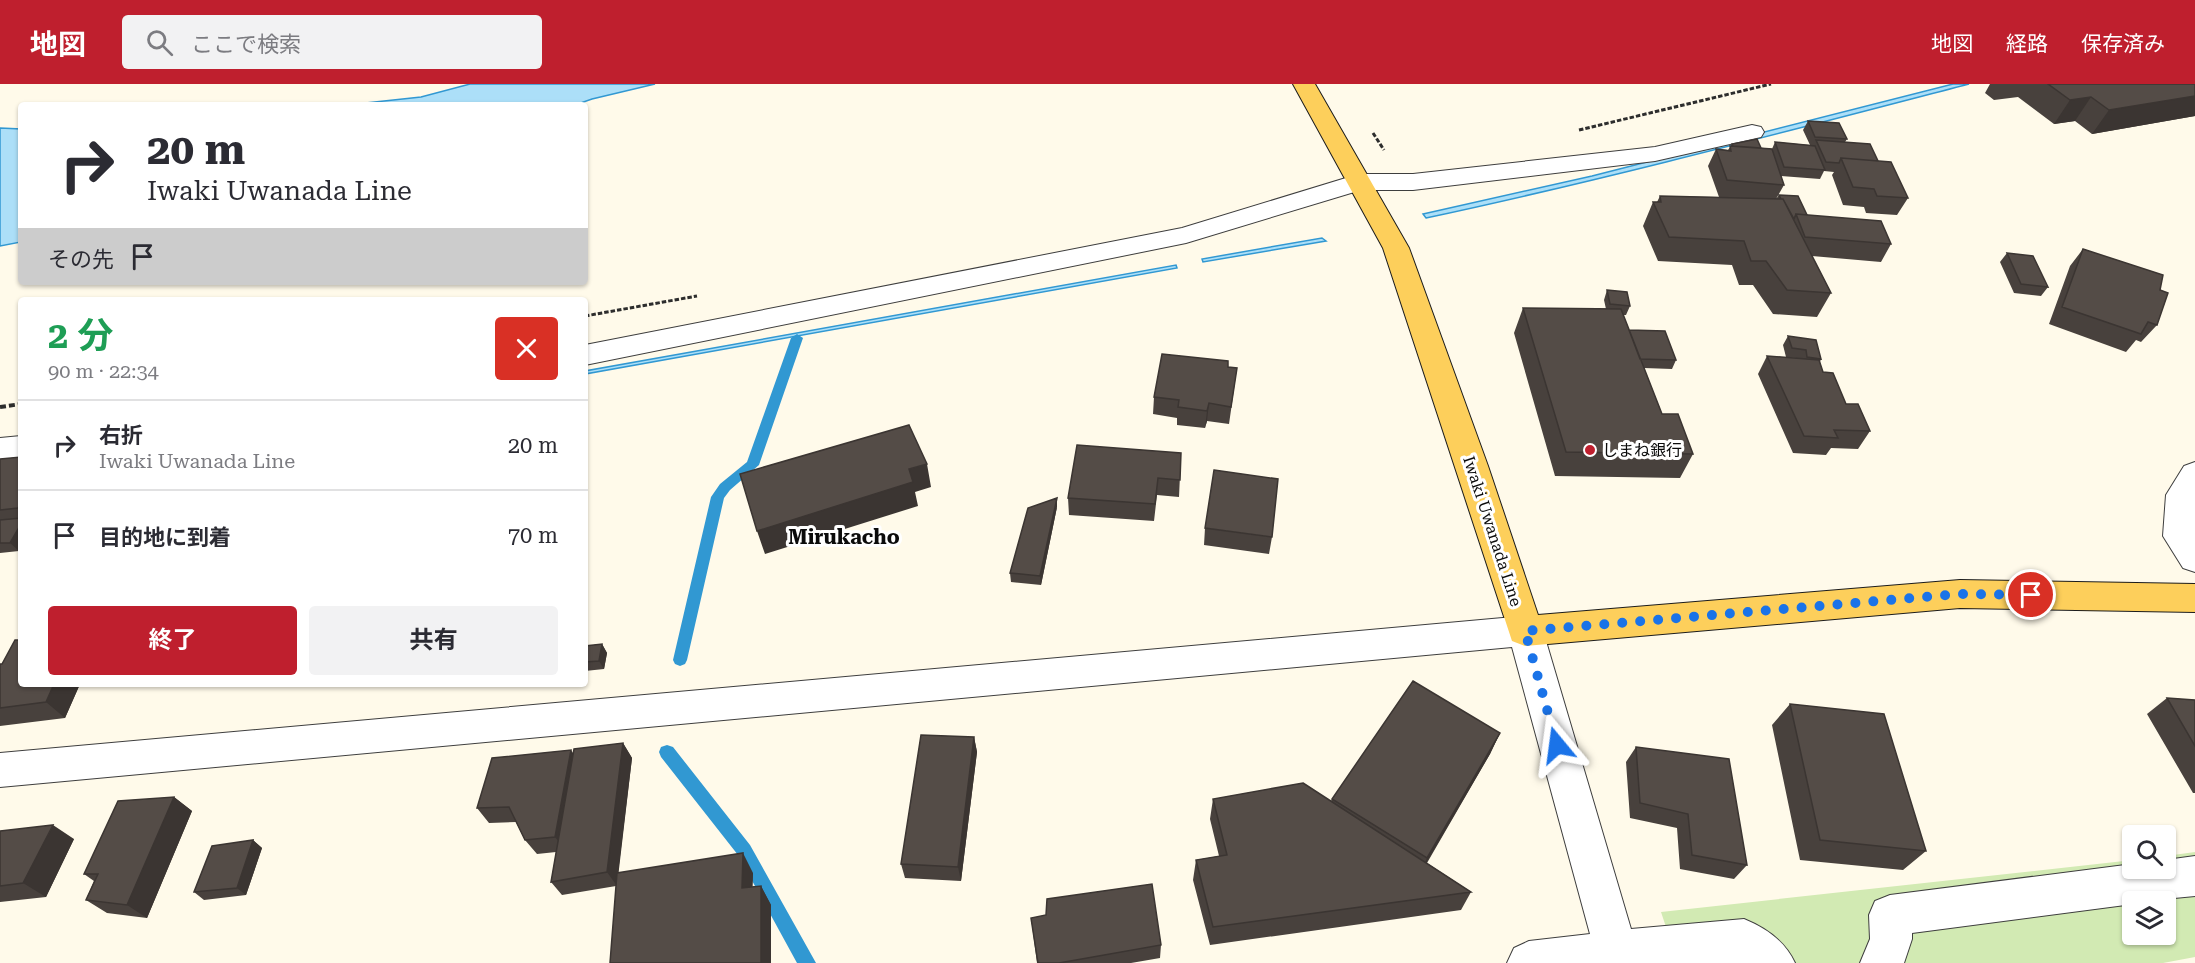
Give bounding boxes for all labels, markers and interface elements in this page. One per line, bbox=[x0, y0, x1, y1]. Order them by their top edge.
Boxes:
search box bbox=[122, 15, 542, 69]
icon: search bbox=[143, 26, 176, 59]
text: 地図 bbox=[30, 28, 86, 61]
text: ここで検索 bbox=[191, 32, 301, 57]
text: 地図 bbox=[1931, 32, 1973, 56]
text: 経路 bbox=[2006, 32, 2048, 56]
text: 保存済み bbox=[2081, 32, 2165, 56]
text: 20 m bbox=[147, 125, 245, 174]
icon: right bbox=[48, 126, 126, 204]
text: Iwaki Uwanada Line bbox=[147, 175, 412, 207]
icon: arrive bbox=[126, 240, 159, 273]
text: その先 bbox=[48, 247, 114, 272]
text: 2 分 bbox=[48, 315, 113, 357]
button: close bbox=[495, 317, 558, 380]
text: 90 m · 22:34 bbox=[48, 359, 159, 383]
text: 右折 bbox=[99, 423, 143, 448]
icon: right bbox=[48, 429, 81, 462]
text: 20 m bbox=[508, 433, 558, 458]
place label: しまね銀行 bbox=[1602, 441, 1682, 460]
marker: しまね銀行 bbox=[1583, 443, 1597, 457]
text: Iwaki Uwanada Line bbox=[99, 449, 295, 473]
street label: Iwaki Uwanada Line bbox=[1459, 454, 1526, 609]
icon: arrive bbox=[48, 519, 81, 552]
text: 70 m bbox=[508, 523, 558, 548]
text: 目的地に到着 bbox=[99, 525, 231, 550]
district label: Mirukacho bbox=[788, 525, 900, 549]
pin bbox=[2005, 569, 2056, 620]
icon: arrive bbox=[2014, 578, 2047, 611]
button: 終了 bbox=[48, 606, 297, 675]
button: 共有 bbox=[309, 606, 558, 675]
position arrow bbox=[1525, 713, 1589, 777]
map controls bbox=[2122, 825, 2176, 945]
button: search bbox=[2122, 825, 2176, 879]
button: layers bbox=[2122, 891, 2176, 945]

